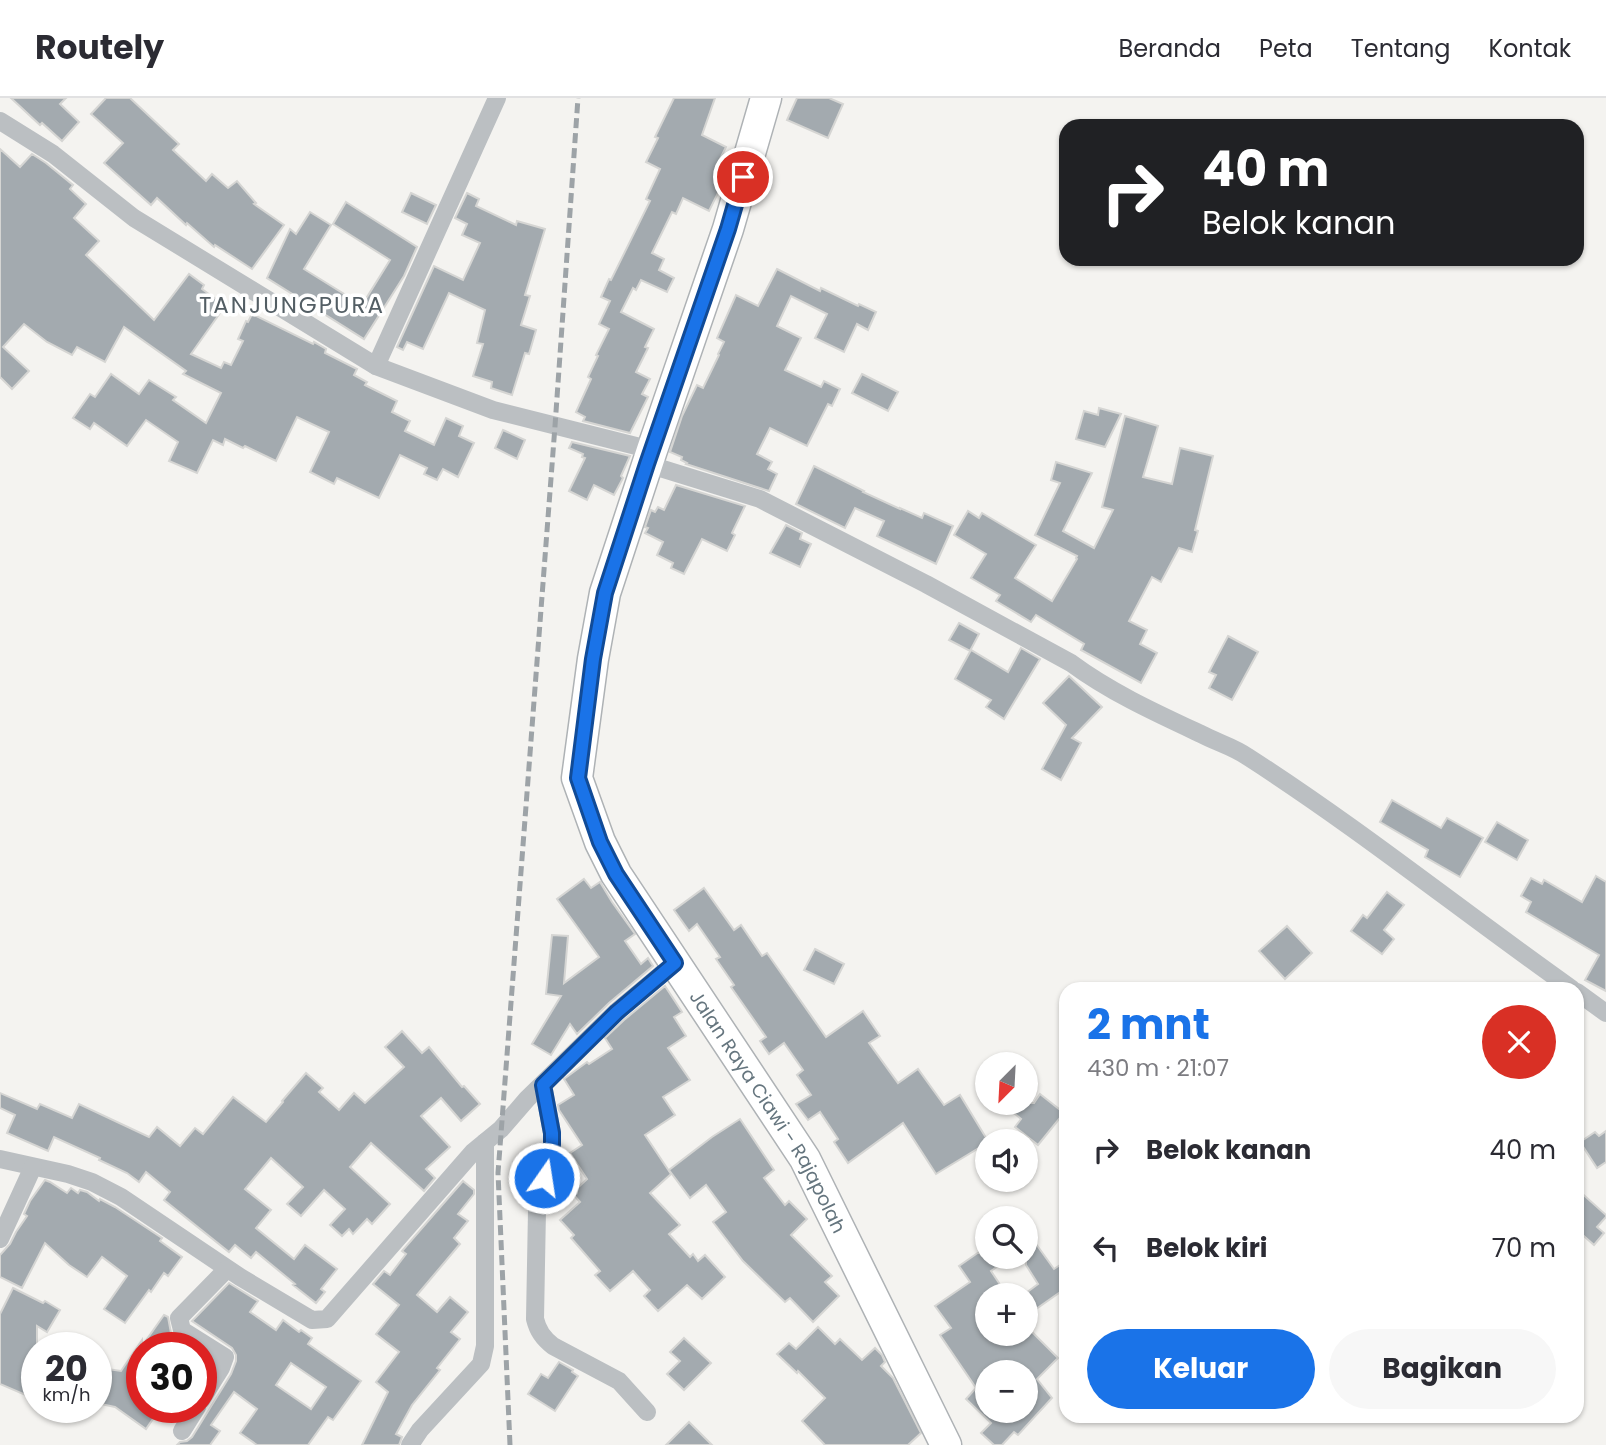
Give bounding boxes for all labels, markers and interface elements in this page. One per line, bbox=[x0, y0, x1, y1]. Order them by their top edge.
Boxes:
text: Routely bbox=[35, 24, 164, 71]
text: Beranda bbox=[1118, 32, 1221, 65]
text: Peta bbox=[1259, 32, 1313, 65]
text: Tentang bbox=[1351, 32, 1451, 65]
text: Kontak bbox=[1489, 32, 1571, 65]
text: 40 m bbox=[1202, 135, 1329, 203]
pin bbox=[713, 147, 773, 207]
icon: right bbox=[1087, 147, 1178, 238]
icon: arrive bbox=[724, 158, 762, 196]
text: Belok kanan bbox=[1202, 200, 1396, 245]
district label: TANJUNGPURA bbox=[199, 289, 385, 321]
street label: Jalan Raya Ciawi - Rajapolah bbox=[683, 985, 852, 1238]
text: 2 mnt bbox=[1087, 995, 1210, 1054]
button: close bbox=[1482, 1005, 1556, 1079]
north arrow bbox=[975, 1052, 1038, 1115]
map controls bbox=[975, 1052, 1038, 1423]
text: 430 m · 21:07 bbox=[1087, 1052, 1229, 1084]
button: sound bbox=[975, 1129, 1038, 1192]
icon: right bbox=[1087, 1131, 1125, 1169]
text: Belok kanan bbox=[1146, 1132, 1311, 1168]
text: 40 m bbox=[1490, 1132, 1556, 1168]
position arrow bbox=[507, 1141, 581, 1215]
button: search bbox=[975, 1206, 1038, 1269]
icon: left bbox=[1087, 1229, 1125, 1267]
text: Belok kiri bbox=[1146, 1230, 1268, 1266]
text: 70 m bbox=[1492, 1230, 1556, 1266]
button: + bbox=[975, 1283, 1038, 1346]
button: Keluar bbox=[1087, 1329, 1315, 1409]
button: Bagikan bbox=[1329, 1329, 1556, 1409]
speed limit sign: 30 bbox=[126, 1332, 217, 1423]
text: 20 bbox=[45, 1344, 88, 1393]
button: − bbox=[975, 1360, 1038, 1423]
text: km/h bbox=[43, 1382, 90, 1407]

